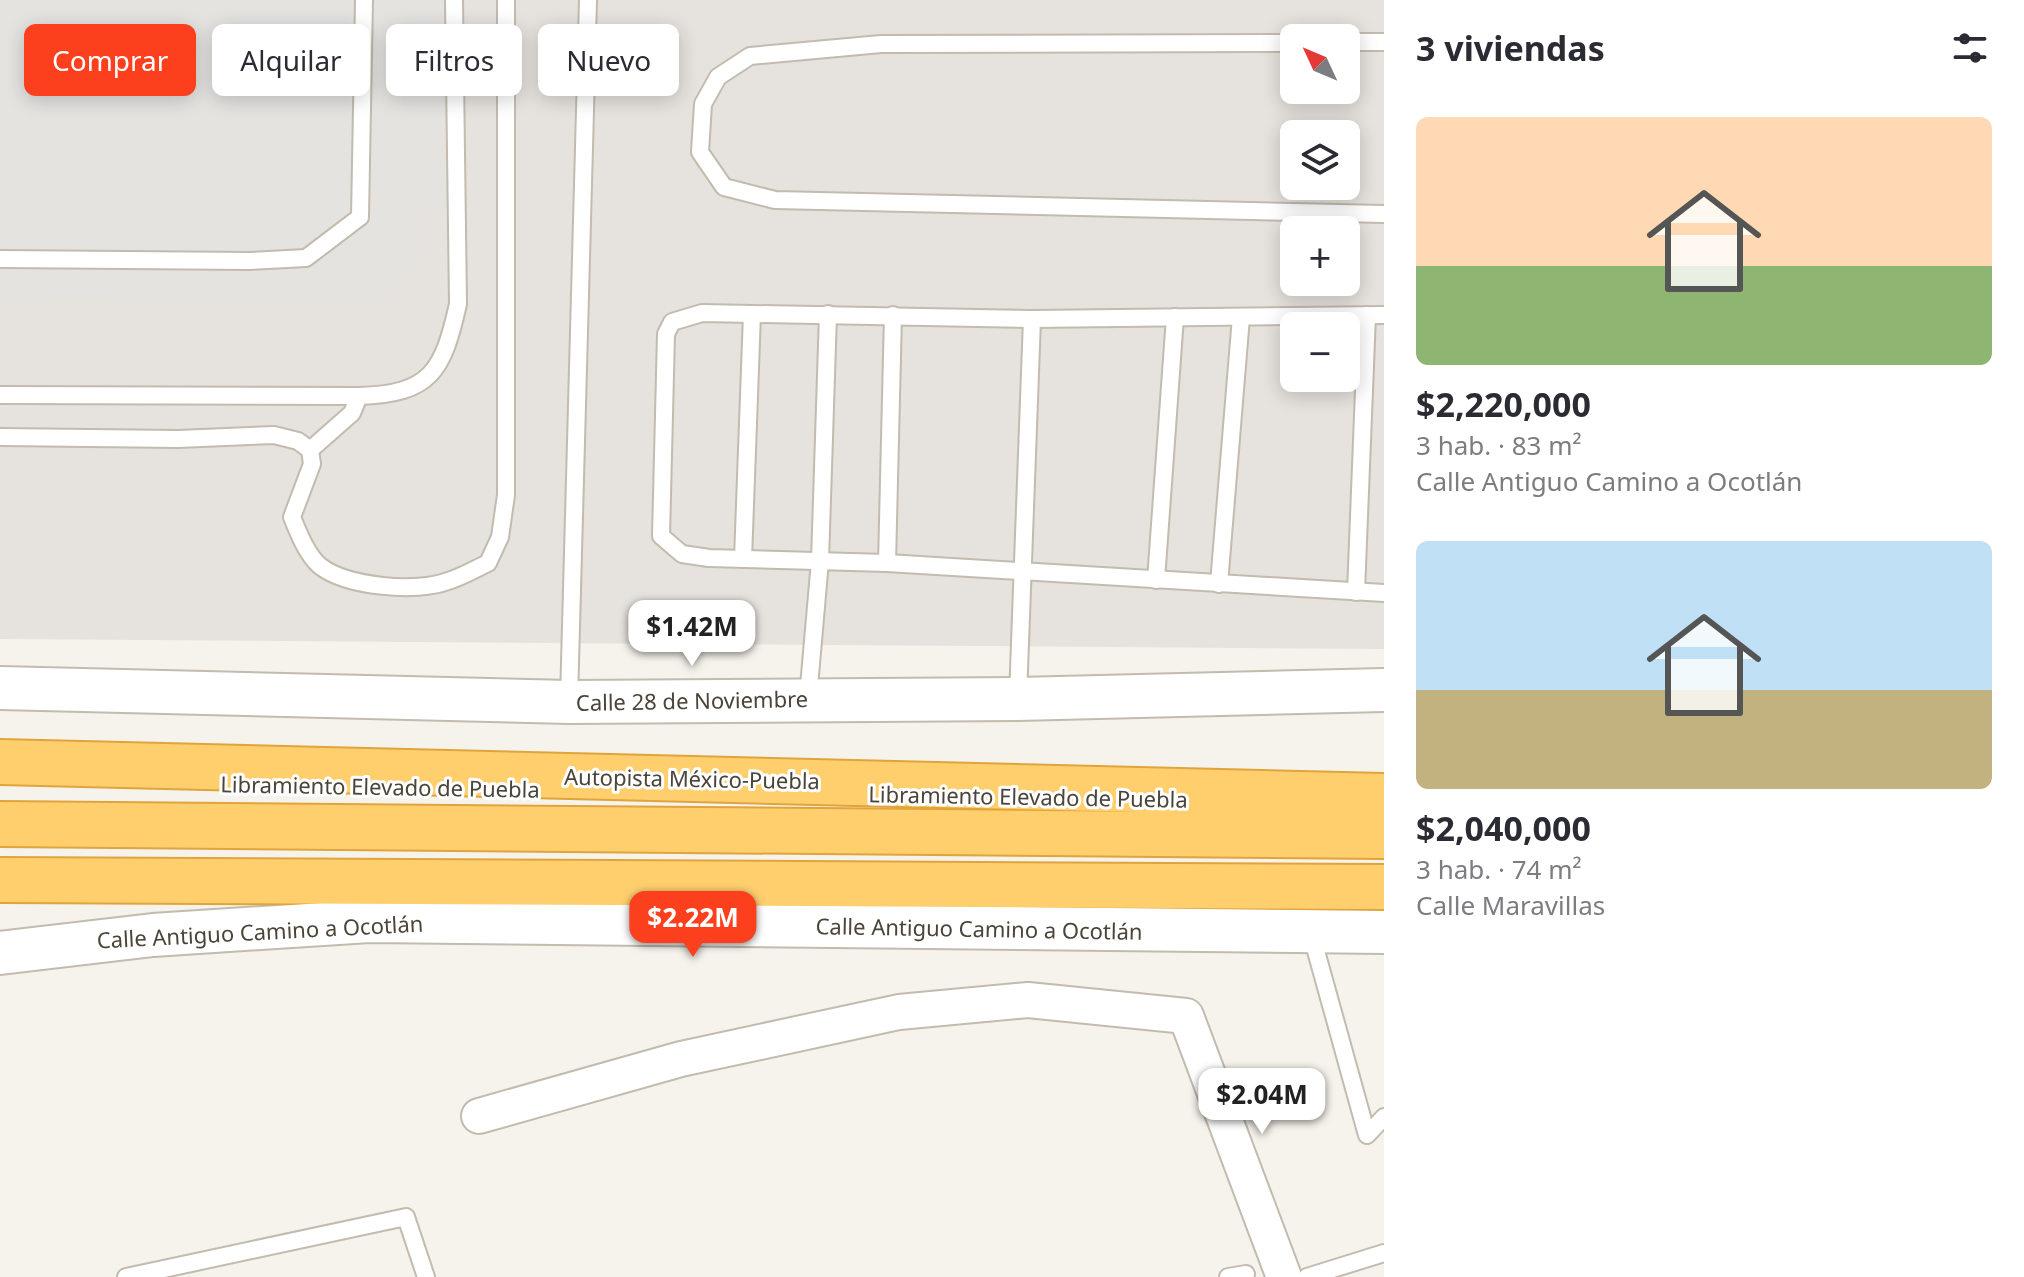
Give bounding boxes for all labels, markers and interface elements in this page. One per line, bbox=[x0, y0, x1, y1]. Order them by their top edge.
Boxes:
chip: Comprar bbox=[24, 24, 196, 96]
chip: Alquilar bbox=[212, 24, 370, 96]
chip: Filtros bbox=[386, 24, 522, 96]
chip: Nuevo bbox=[538, 24, 679, 96]
north arrow bbox=[1280, 24, 1360, 104]
map controls bbox=[1280, 24, 1360, 392]
text: 3 viviendas bbox=[1416, 25, 1605, 71]
icon: filters bbox=[1948, 26, 1992, 70]
button: layers bbox=[1280, 120, 1360, 200]
icon: home bbox=[1632, 169, 1776, 313]
button: + bbox=[1280, 216, 1360, 296]
button: − bbox=[1280, 312, 1360, 392]
text: $2,220,000 bbox=[1416, 381, 1591, 427]
text: 3 hab. · 83 m² bbox=[1416, 427, 1582, 463]
text: Calle Antiguo Camino a Ocotlán bbox=[1416, 463, 1802, 499]
icon: home bbox=[1632, 593, 1776, 737]
pin: $1.42M bbox=[627, 600, 757, 668]
text: $1.42M bbox=[646, 608, 738, 644]
street label: Calle 28 de Noviembre bbox=[576, 683, 808, 717]
street label: Autopista México-Puebla bbox=[564, 761, 820, 795]
street label: Libramiento Elevado de Puebla bbox=[220, 768, 540, 804]
street label: Libramiento Elevado de Puebla bbox=[868, 778, 1188, 814]
text: $2,040,000 bbox=[1416, 805, 1591, 851]
text: 3 hab. · 74 m² bbox=[1416, 851, 1582, 887]
text: Calle Maravillas bbox=[1416, 887, 1605, 923]
pin: $2.22M bbox=[628, 891, 758, 959]
text: $2.22M bbox=[647, 899, 739, 935]
street label: Calle Antiguo Camino a Ocotlán bbox=[96, 907, 424, 955]
street label: Calle Antiguo Camino a Ocotlán bbox=[815, 910, 1143, 946]
pin: $2.04M bbox=[1197, 1068, 1327, 1136]
text: $2.04M bbox=[1216, 1076, 1308, 1112]

